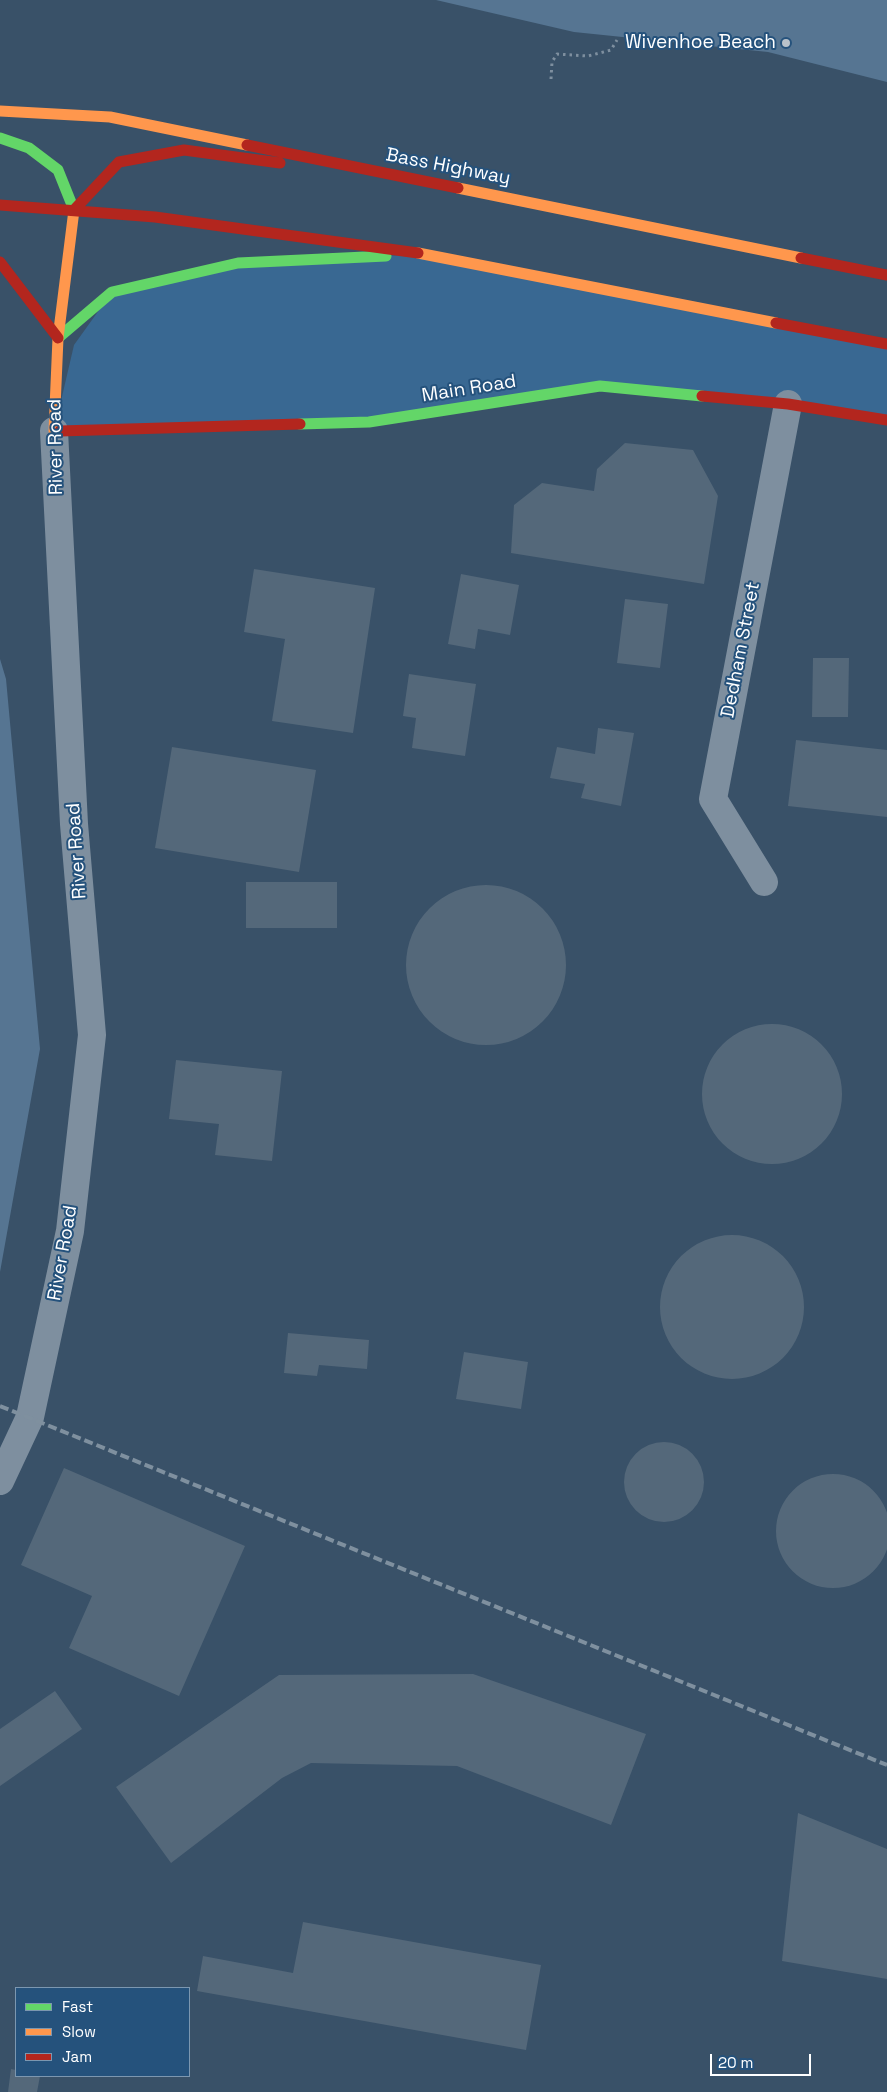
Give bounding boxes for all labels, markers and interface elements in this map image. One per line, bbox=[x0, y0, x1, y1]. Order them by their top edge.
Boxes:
place label: Wivenhoe Beach bbox=[625, 32, 776, 54]
marker: Wivenhoe Beach bbox=[780, 37, 792, 49]
street label: Bass Highway bbox=[384, 144, 512, 190]
street label: Main Road bbox=[420, 370, 518, 408]
street label: River Road bbox=[44, 399, 68, 495]
street label: Dedham Street bbox=[717, 580, 765, 720]
street label: River Road bbox=[62, 802, 92, 900]
street label: River Road bbox=[43, 1204, 83, 1302]
legend bbox=[15, 1987, 190, 2077]
text: Fast bbox=[62, 1997, 93, 2016]
text: Slow bbox=[62, 2022, 96, 2041]
scale bar bbox=[712, 2044, 813, 2076]
text: Jam bbox=[62, 2047, 92, 2066]
text: 20 m bbox=[718, 2053, 753, 2072]

